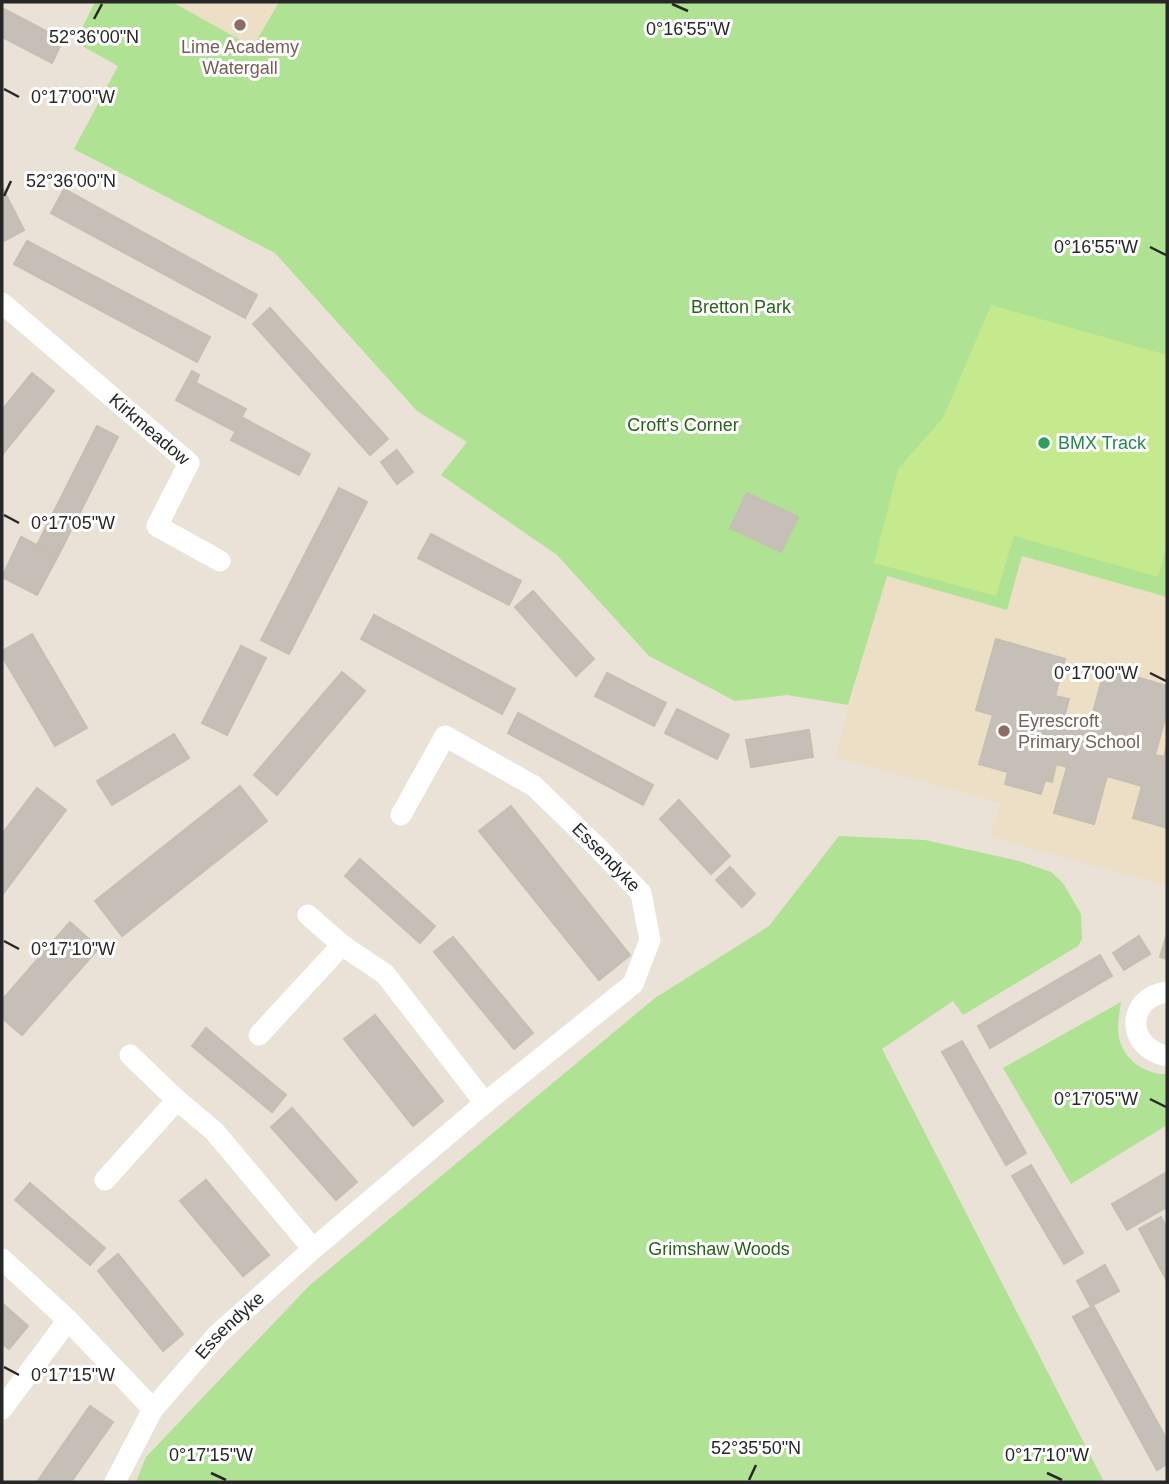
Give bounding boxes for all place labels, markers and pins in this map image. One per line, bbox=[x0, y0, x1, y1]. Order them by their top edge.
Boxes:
marker: Lime Academy Watergall bbox=[232, 17, 248, 33]
place label: Lime Academy Watergall bbox=[181, 37, 299, 78]
place label: BMX Track bbox=[1058, 433, 1147, 453]
marker: BMX Track bbox=[1036, 435, 1052, 451]
place label: Eyrescroft Primary School bbox=[1018, 711, 1140, 752]
marker: Eyrescroft Primary School bbox=[996, 723, 1012, 739]

